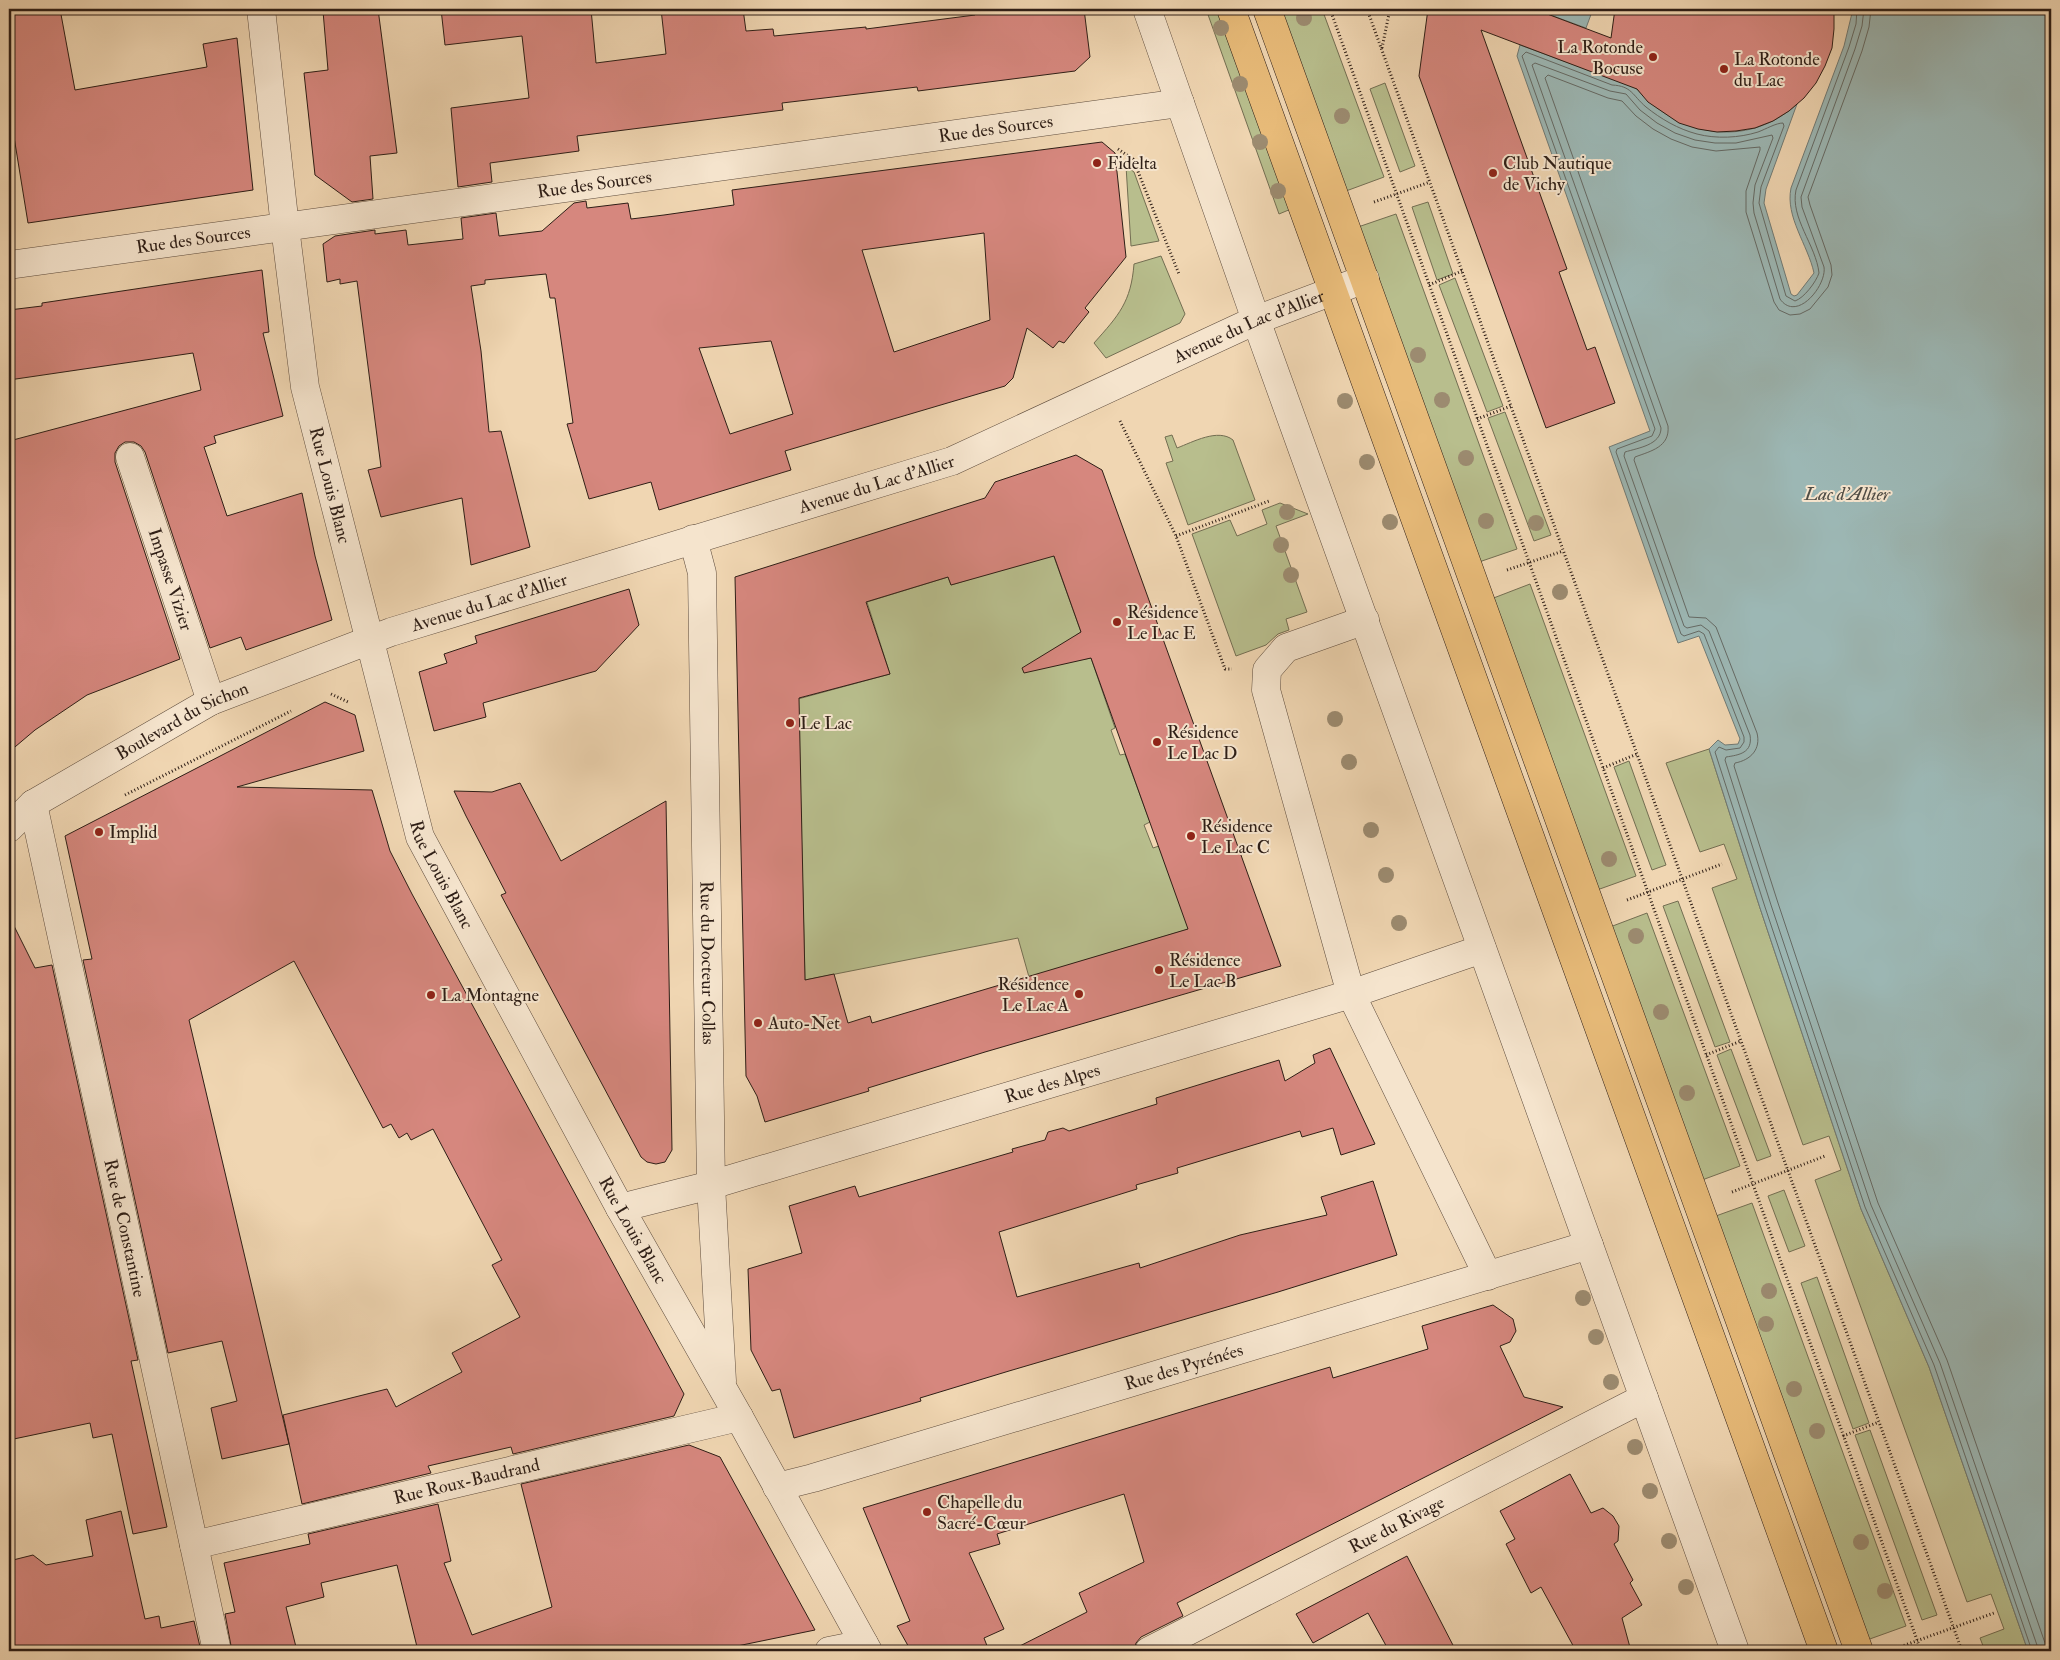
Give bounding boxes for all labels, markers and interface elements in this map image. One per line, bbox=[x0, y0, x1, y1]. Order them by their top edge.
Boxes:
place label: La Rotonde Bocuse bbox=[1557, 36, 1643, 80]
place label: La Rotonde du Lac bbox=[1734, 48, 1820, 92]
marker: La Rotonde Bocuse bbox=[1647, 51, 1659, 63]
marker: La Rotonde du Lac bbox=[1718, 63, 1730, 75]
street label: Rue des Sources bbox=[937, 109, 1054, 148]
place label: Fidelta bbox=[1107, 152, 1158, 175]
place label: Club Nautique de Vichy bbox=[1503, 152, 1612, 196]
marker: Fidelta bbox=[1091, 157, 1103, 169]
street label: Rue des Sources bbox=[536, 165, 653, 203]
marker: Club Nautique de Vichy bbox=[1487, 167, 1499, 179]
street label: Rue des Sources bbox=[135, 220, 252, 259]
street label: Avenue du Lac d'Allier bbox=[1169, 284, 1328, 369]
street label: Rue Louis Blanc bbox=[304, 425, 356, 546]
street label: Avenue du Lac d'Allier bbox=[795, 449, 958, 519]
water label: Lac d'Allier bbox=[1803, 482, 1891, 506]
street label: Impasse Vizier bbox=[143, 525, 198, 634]
street label: Avenue du Lac d'Allier bbox=[407, 567, 570, 637]
place label: Résidence Le Lac E bbox=[1127, 601, 1199, 645]
marker: Résidence Le Lac E bbox=[1111, 616, 1123, 628]
street label: Boulevard du Sichon bbox=[111, 676, 252, 765]
place label: Le Lac bbox=[800, 712, 852, 735]
marker: Le Lac bbox=[784, 717, 796, 729]
place label: Résidence Le Lac D bbox=[1167, 721, 1239, 765]
marker: Résidence Le Lac D bbox=[1151, 736, 1163, 748]
place label: Résidence Le Lac C bbox=[1201, 815, 1273, 859]
street label: Rue Louis Blanc bbox=[405, 818, 479, 933]
place label: Implid bbox=[109, 821, 157, 844]
marker: Implid bbox=[93, 826, 105, 838]
marker: Résidence Le Lac C bbox=[1185, 830, 1197, 842]
street label: Rue du Docteur Collas bbox=[695, 881, 720, 1045]
place label: Résidence Le Lac B bbox=[1169, 949, 1241, 993]
marker: Résidence Le Lac B bbox=[1153, 964, 1165, 976]
place label: Résidence Le Lac A bbox=[997, 973, 1070, 1017]
place label: La Montagne bbox=[441, 984, 540, 1007]
marker: Résidence Le Lac A bbox=[1073, 988, 1085, 1000]
marker: La Montagne bbox=[425, 989, 437, 1001]
place label: Auto-Net bbox=[767, 1012, 840, 1035]
marker: Auto-Net bbox=[752, 1017, 764, 1029]
street label: Rue des Alpes bbox=[1002, 1058, 1103, 1108]
street label: Rue de Constantine bbox=[99, 1157, 151, 1300]
street label: Rue Louis Blanc bbox=[594, 1172, 672, 1288]
street label: Rue des Pyrénées bbox=[1121, 1338, 1246, 1395]
street label: Rue Roux-Baudrand bbox=[391, 1453, 542, 1509]
street label: Rue du Rivage bbox=[1345, 1490, 1449, 1558]
place label: Chapelle du Sacré-Cœur bbox=[937, 1491, 1026, 1535]
marker: Chapelle du Sacré-Cœur bbox=[921, 1506, 933, 1518]

